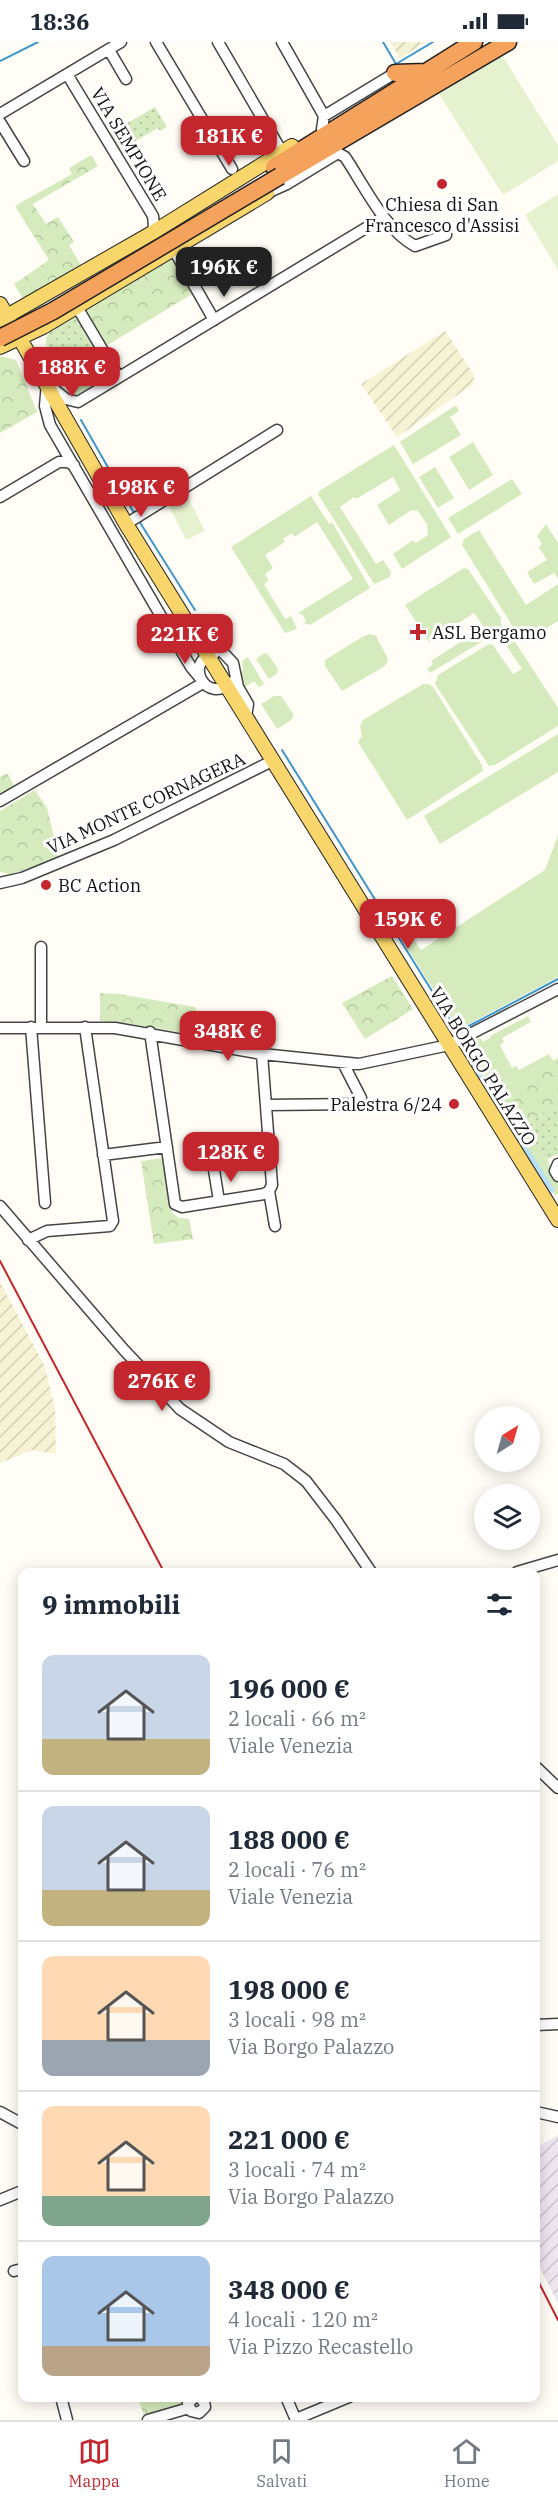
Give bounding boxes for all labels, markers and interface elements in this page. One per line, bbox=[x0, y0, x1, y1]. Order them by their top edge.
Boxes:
text: 18:36 bbox=[30, 7, 89, 36]
street label: VIA SEMPIONE bbox=[86, 83, 172, 205]
pin: 181K € bbox=[180, 116, 278, 167]
text: 181K € bbox=[195, 122, 263, 149]
marker: Chiesa di San Francesco d'Assisi bbox=[435, 177, 449, 191]
place label: Chiesa di San Francesco d'Assisi bbox=[365, 193, 520, 237]
pin: 196K € bbox=[175, 247, 273, 298]
text: 196K € bbox=[190, 253, 258, 280]
pin: 188K € bbox=[23, 347, 121, 398]
text: 188K € bbox=[38, 353, 106, 380]
pin: 198K € bbox=[92, 467, 190, 518]
text: 198K € bbox=[107, 473, 175, 500]
pin: 221K € bbox=[136, 614, 234, 665]
text: 221K € bbox=[151, 620, 219, 647]
place label: ASL Bergamo bbox=[432, 621, 546, 644]
marker: ASL Bergamo bbox=[409, 623, 427, 641]
street label: VIA MONTE CORNAGERA bbox=[43, 747, 249, 859]
place label: BC Action bbox=[58, 874, 141, 897]
marker: BC Action bbox=[39, 878, 53, 892]
pin: 159K € bbox=[359, 899, 457, 950]
text: 159K € bbox=[374, 905, 442, 932]
street label: VIA BORGO PALAZZO bbox=[425, 982, 541, 1150]
pin: 348K € bbox=[179, 1011, 277, 1062]
text: 348K € bbox=[194, 1017, 262, 1044]
place label: Palestra 6/24 bbox=[330, 1093, 442, 1116]
marker: Palestra 6/24 bbox=[447, 1097, 461, 1111]
pin: 128K € bbox=[182, 1132, 280, 1183]
text: 128K € bbox=[197, 1138, 265, 1165]
pin: 276K € bbox=[113, 1361, 211, 1412]
text: 276K € bbox=[128, 1367, 196, 1394]
north arrow bbox=[474, 1406, 540, 1472]
map controls bbox=[474, 1406, 540, 1550]
button: layers bbox=[474, 1484, 540, 1550]
text: 9 immobili bbox=[42, 1587, 180, 1621]
icon: filters bbox=[483, 1588, 516, 1621]
text: 196 000 € bbox=[228, 1671, 350, 1705]
icon: home bbox=[90, 1679, 162, 1751]
text: 2 locali · 66 m² bbox=[228, 1705, 366, 1732]
text: Viale Venezia bbox=[228, 1732, 353, 1759]
text: 188 000 € bbox=[228, 1822, 350, 1856]
icon: home bbox=[90, 1830, 162, 1902]
text: 2 locali · 76 m² bbox=[228, 1856, 366, 1883]
text: Viale Venezia bbox=[228, 1883, 353, 1910]
text: 198 000 € bbox=[228, 1972, 350, 2006]
icon: home bbox=[90, 1980, 162, 2052]
text: 3 locali · 98 m² bbox=[228, 2006, 366, 2033]
text: Via Borgo Palazzo bbox=[228, 2033, 394, 2060]
text: 221 000 € bbox=[228, 2122, 350, 2156]
icon: home bbox=[90, 2130, 162, 2202]
text: 3 locali · 74 m² bbox=[228, 2156, 366, 2183]
text: Via Borgo Palazzo bbox=[228, 2183, 394, 2210]
text: 348 000 € bbox=[228, 2272, 350, 2306]
icon: home bbox=[90, 2280, 162, 2352]
text: 4 locali · 120 m² bbox=[228, 2306, 378, 2333]
text: Via Pizzo Recastello bbox=[228, 2333, 413, 2360]
tab: Mappa bbox=[68, 2435, 120, 2491]
tab: Salvati bbox=[257, 2435, 307, 2491]
tab: Home bbox=[444, 2435, 490, 2491]

